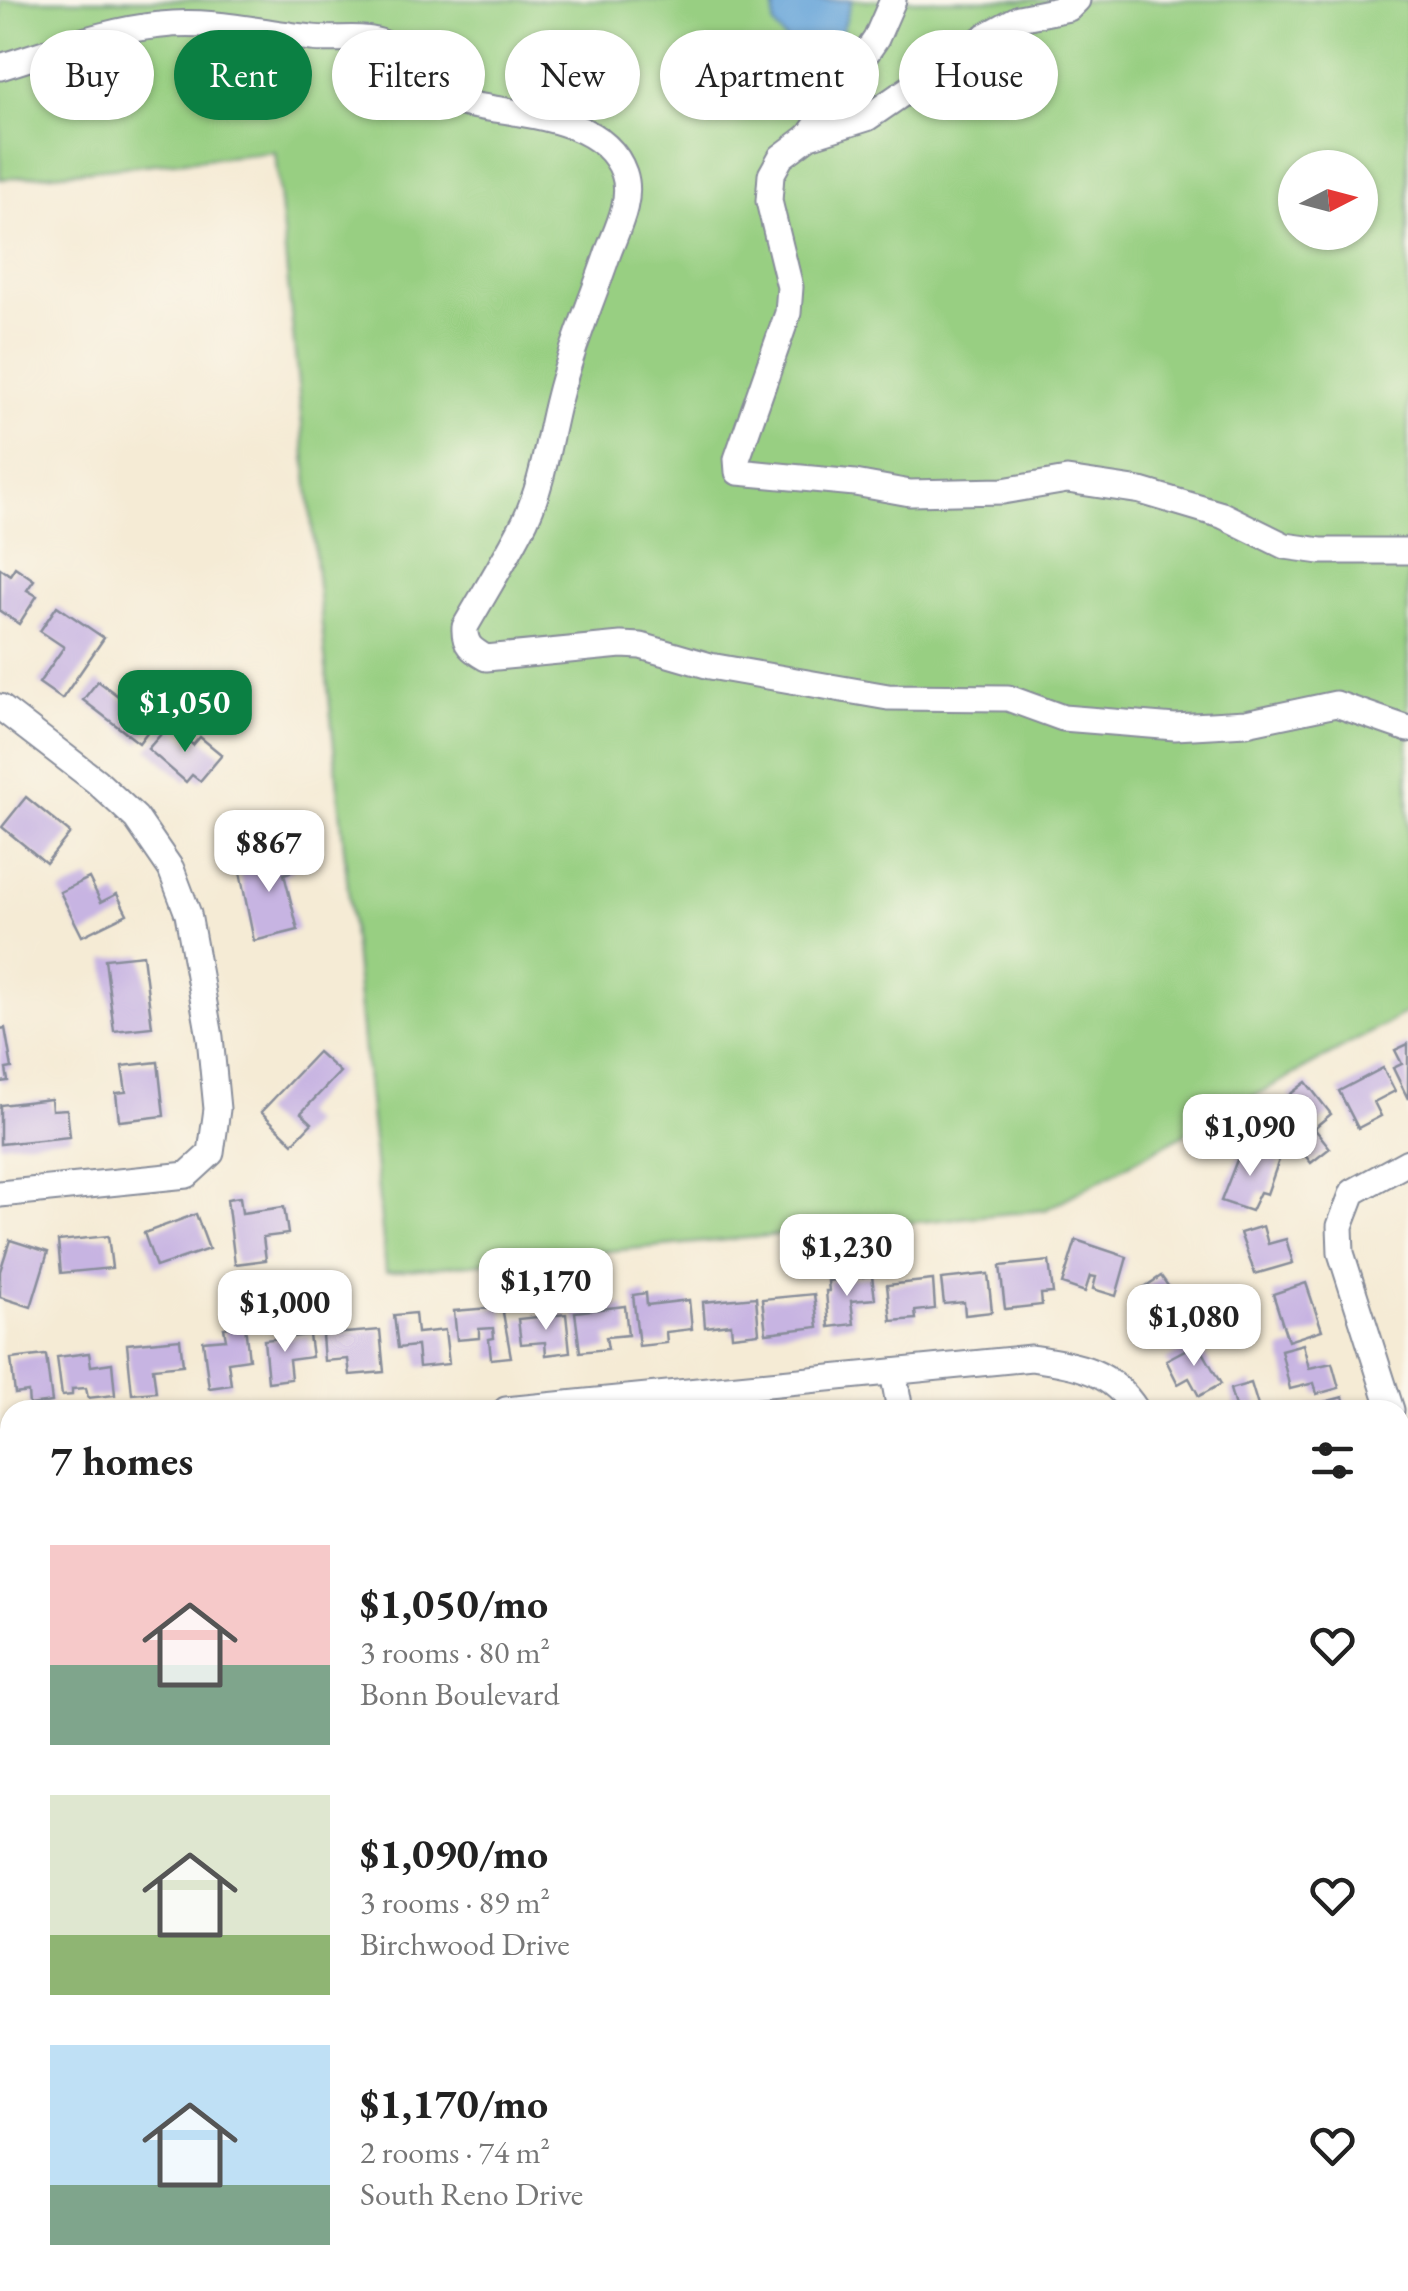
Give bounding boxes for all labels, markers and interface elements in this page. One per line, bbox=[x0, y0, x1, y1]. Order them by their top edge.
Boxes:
chip: Buy bbox=[30, 30, 154, 120]
chip: Rent bbox=[174, 30, 312, 120]
chip: Filters bbox=[332, 30, 485, 120]
chip: New bbox=[505, 30, 640, 120]
chip: Apartment bbox=[660, 30, 879, 120]
chip: House bbox=[899, 30, 1058, 120]
north arrow bbox=[1278, 150, 1378, 250]
map controls bbox=[1278, 150, 1378, 250]
pin: $1,050 bbox=[104, 670, 266, 755]
text: $1,050 bbox=[140, 681, 230, 723]
pin: $867 bbox=[210, 810, 328, 895]
text: $867 bbox=[236, 821, 302, 863]
pin: $1,090 bbox=[1169, 1094, 1331, 1179]
text: $1,090 bbox=[1205, 1105, 1295, 1147]
pin: $1,230 bbox=[766, 1214, 928, 1299]
text: $1,230 bbox=[802, 1225, 892, 1267]
pin: $1,170 bbox=[465, 1248, 627, 1333]
text: $1,170 bbox=[501, 1259, 591, 1301]
pin: $1,000 bbox=[204, 1270, 366, 1355]
text: $1,000 bbox=[240, 1281, 330, 1323]
pin: $1,080 bbox=[1113, 1284, 1275, 1369]
text: $1,080 bbox=[1149, 1295, 1239, 1337]
text: 7 homes bbox=[50, 1433, 193, 1488]
icon: filters bbox=[1305, 1433, 1360, 1488]
text: $1,050/mo bbox=[360, 1576, 548, 1631]
icon: home bbox=[130, 1585, 250, 1705]
icon: heart bbox=[1305, 1618, 1360, 1673]
text: 3 rooms · 80 m² bbox=[360, 1631, 550, 1673]
text: Bonn Boulevard bbox=[360, 1673, 560, 1715]
text: $1,090/mo bbox=[360, 1826, 548, 1881]
icon: home bbox=[130, 1835, 250, 1955]
icon: heart bbox=[1305, 1868, 1360, 1923]
text: 3 rooms · 89 m² bbox=[360, 1881, 550, 1923]
text: Birchwood Drive bbox=[360, 1923, 570, 1965]
text: $1,170/mo bbox=[360, 2076, 548, 2131]
icon: home bbox=[130, 2085, 250, 2205]
icon: heart bbox=[1305, 2118, 1360, 2173]
text: 2 rooms · 74 m² bbox=[360, 2131, 550, 2173]
text: South Reno Drive bbox=[360, 2173, 583, 2215]

